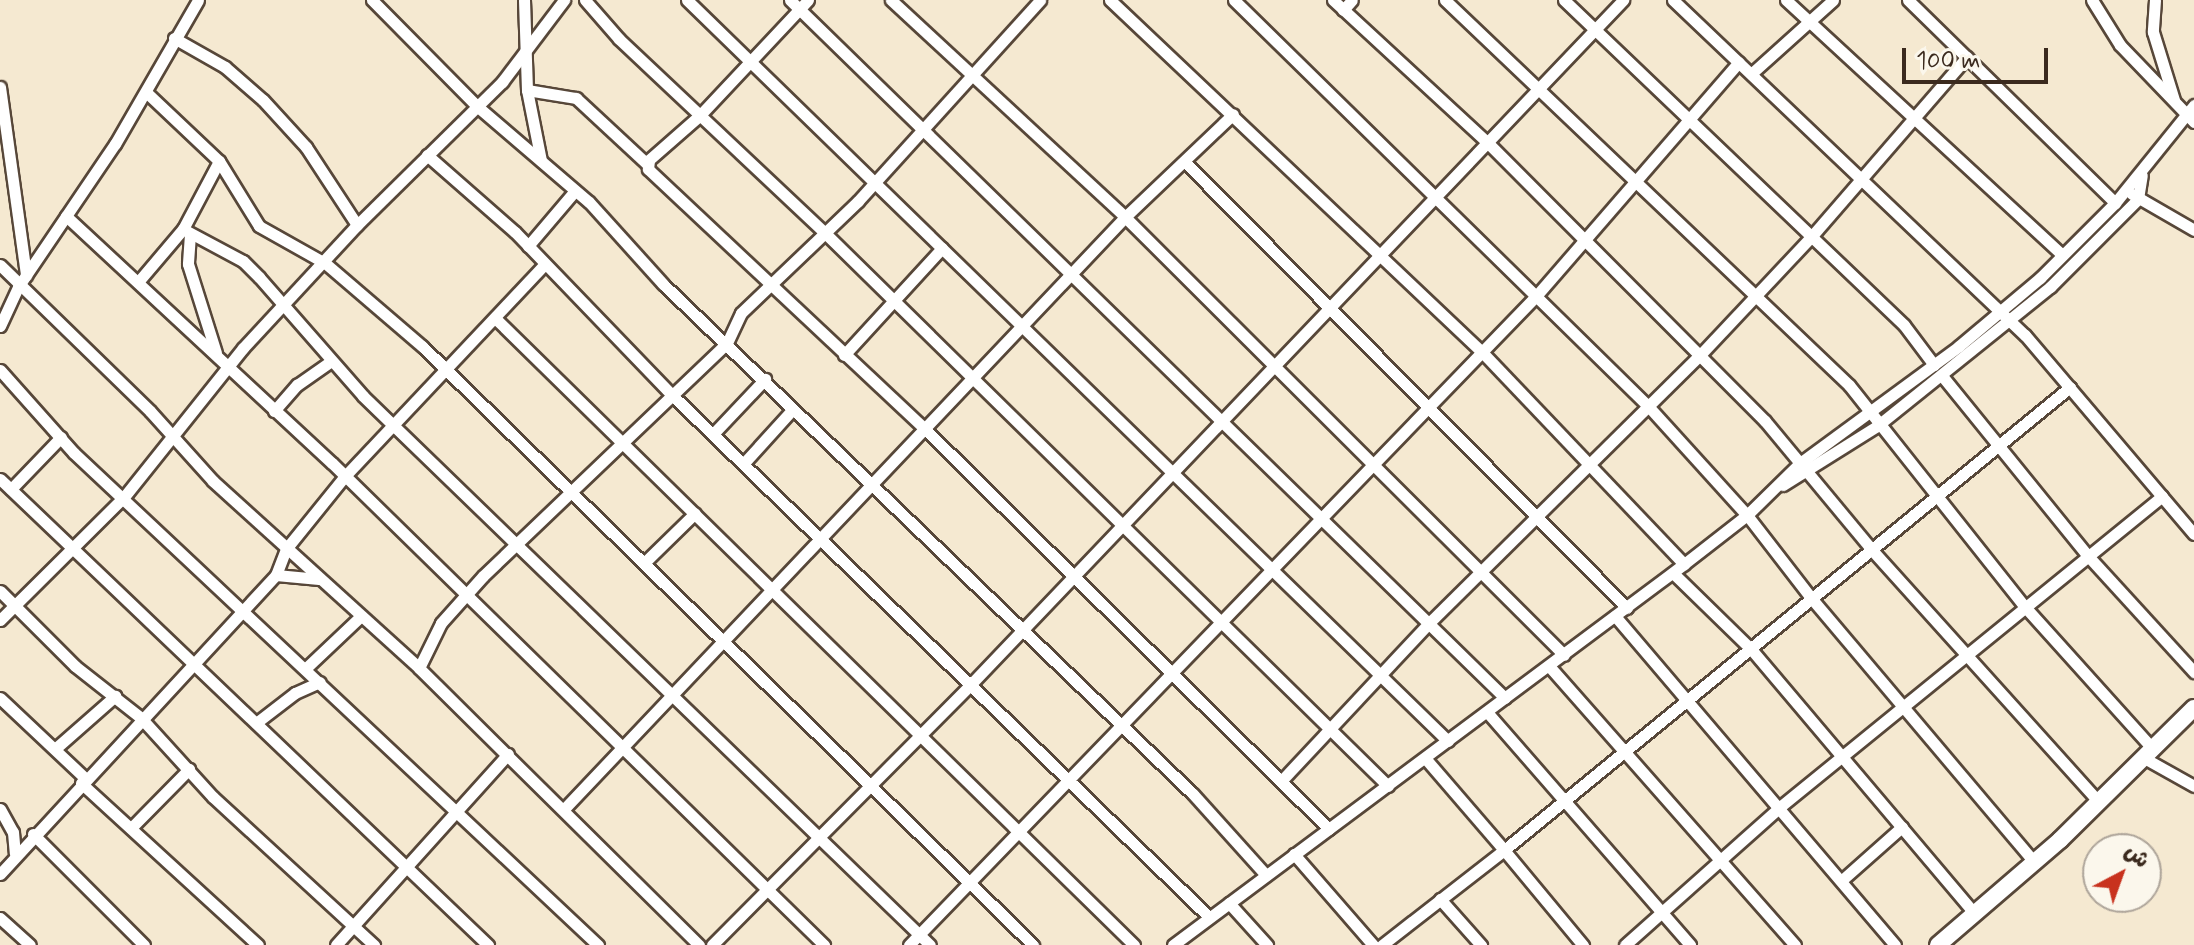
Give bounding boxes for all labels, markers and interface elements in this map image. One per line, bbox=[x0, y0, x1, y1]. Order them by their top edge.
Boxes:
scale bar bbox=[1906, 32, 2052, 82]
text: 100 m bbox=[1916, 46, 1980, 77]
north arrow bbox=[2082, 833, 2162, 913]
text: ش bbox=[2118, 838, 2155, 875]

